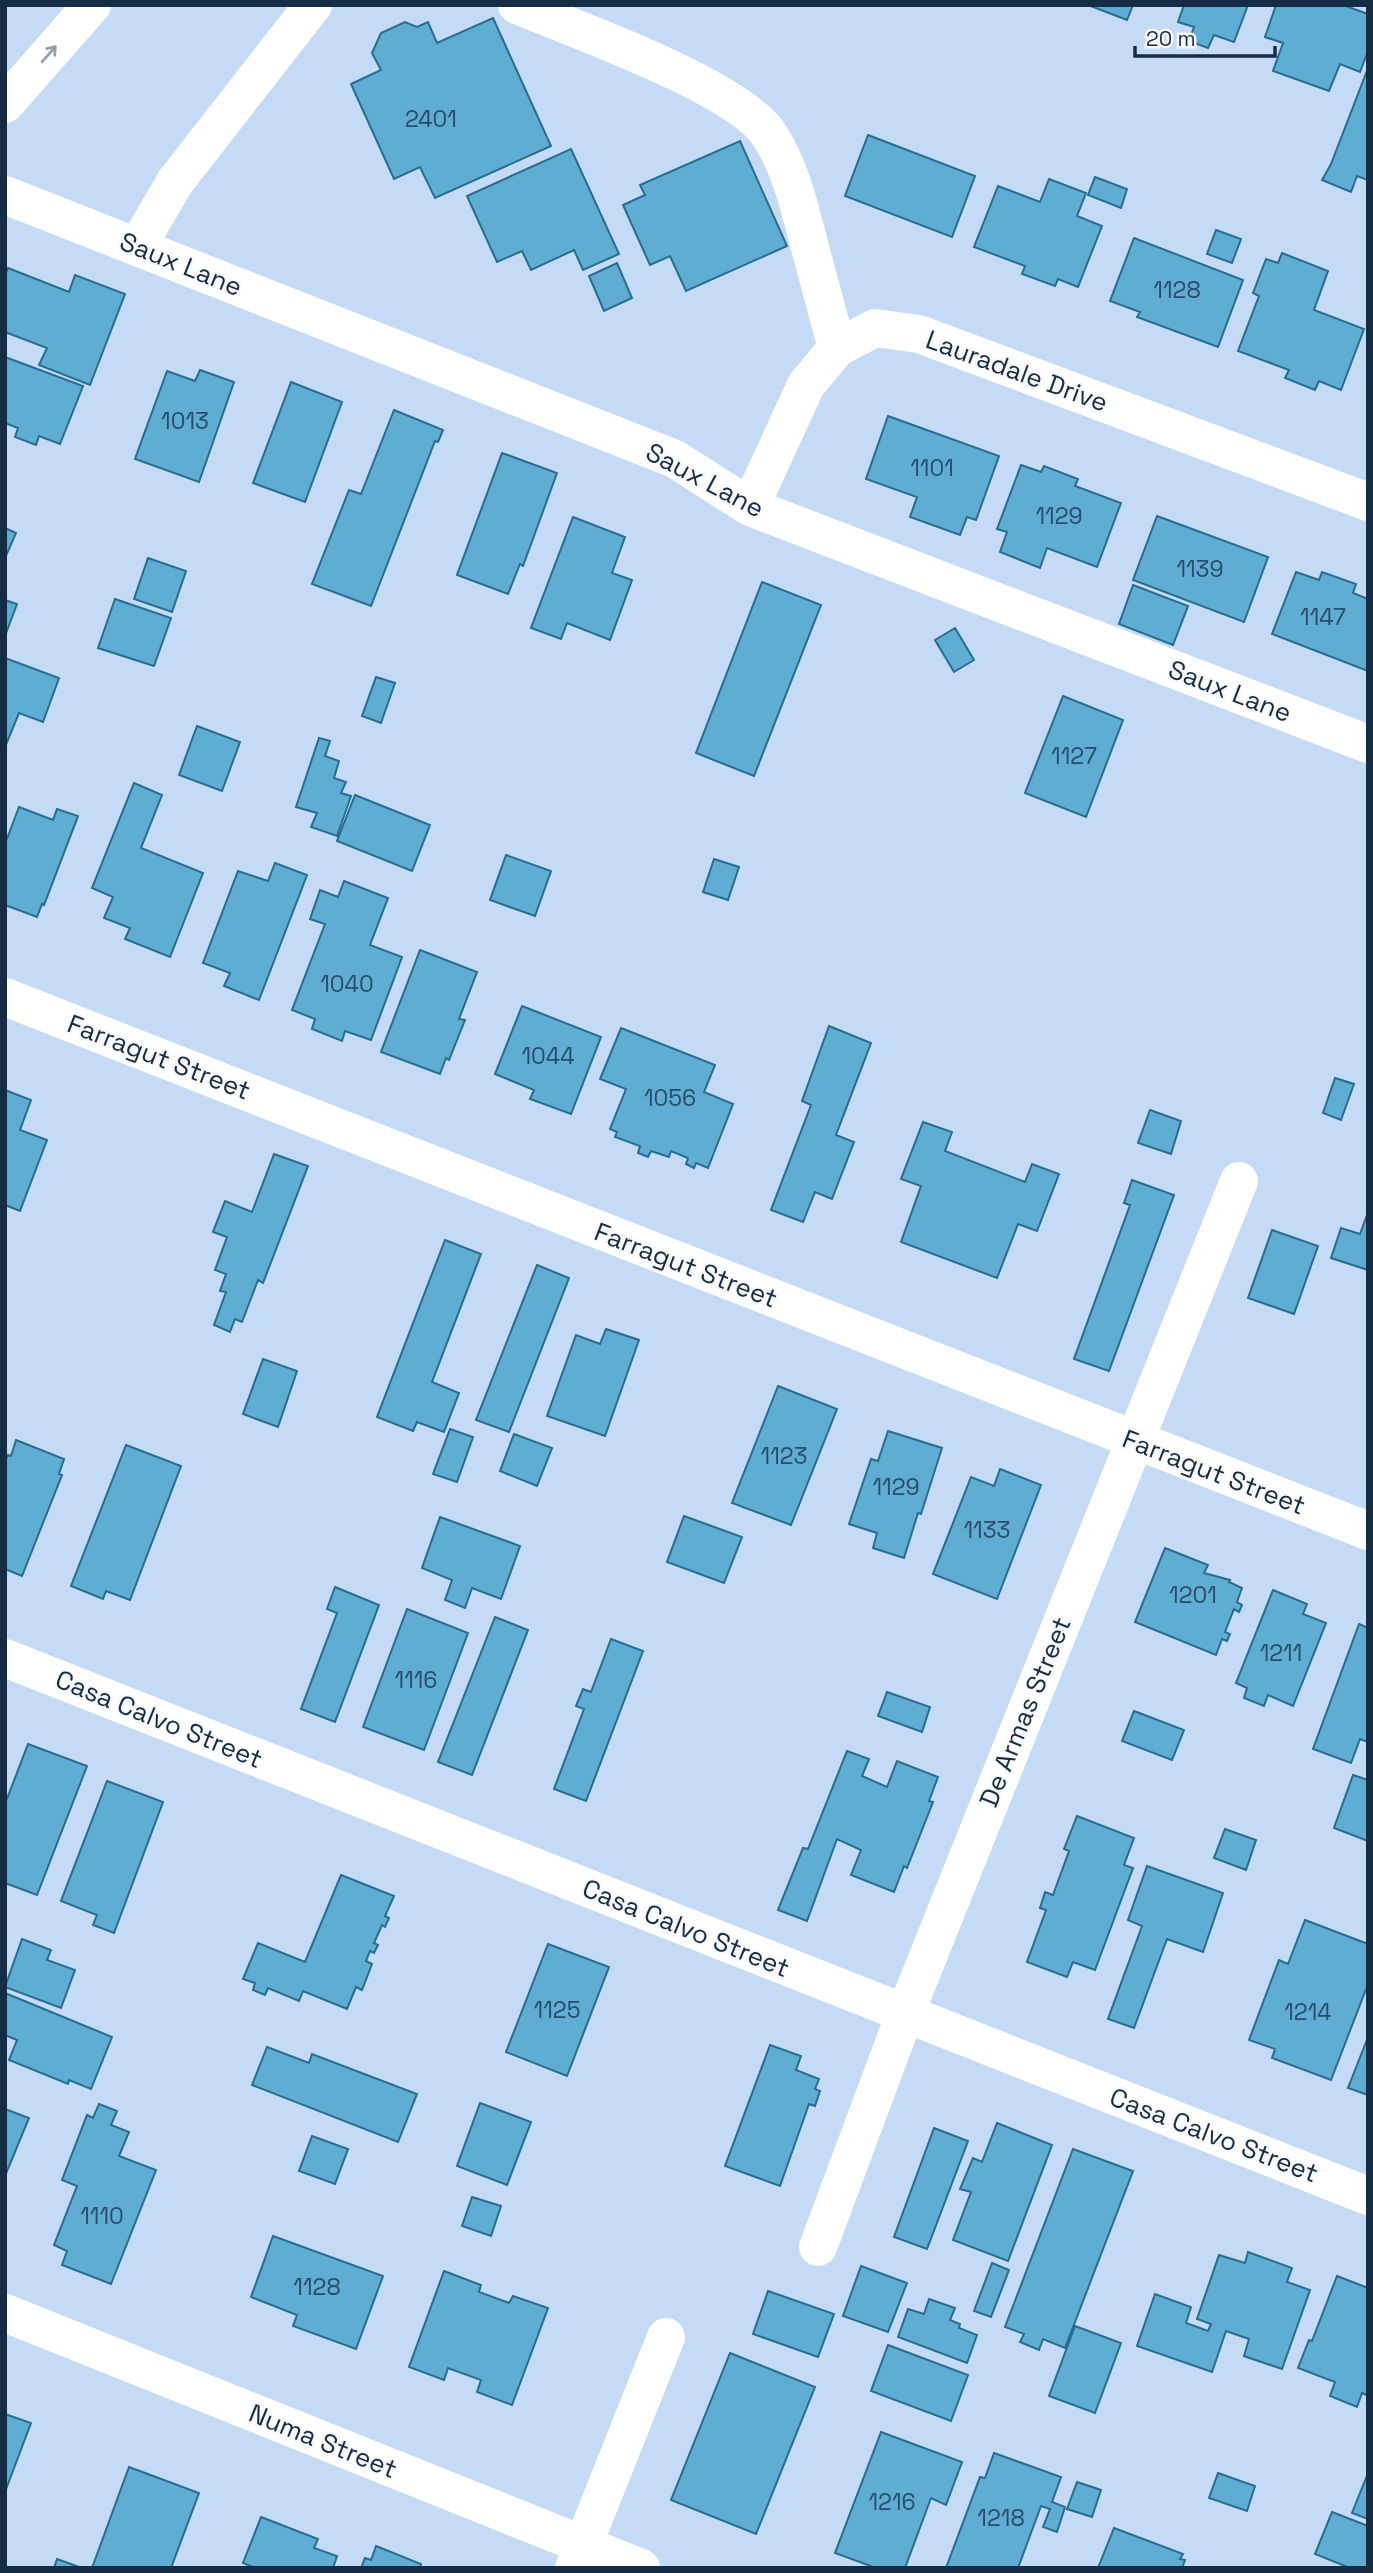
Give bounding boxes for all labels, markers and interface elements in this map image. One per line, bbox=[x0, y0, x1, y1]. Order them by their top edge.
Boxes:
scale bar bbox=[1135, 14, 1275, 58]
text: 20 m bbox=[1146, 25, 1196, 52]
one-way arrow bbox=[41, 46, 57, 64]
house number: 2401 bbox=[405, 104, 457, 134]
street label: Saux Lane bbox=[115, 224, 247, 304]
house number: 1128 bbox=[1153, 275, 1201, 305]
street label: Lauradale Drive bbox=[921, 322, 1113, 420]
house number: 1013 bbox=[161, 406, 209, 436]
street label: Saux Lane bbox=[640, 435, 770, 525]
house number: 1101 bbox=[910, 453, 954, 483]
house number: 1129 bbox=[1035, 501, 1083, 531]
house number: 1139 bbox=[1176, 554, 1224, 584]
house number: 1147 bbox=[1300, 602, 1346, 632]
street label: Saux Lane bbox=[1164, 652, 1296, 730]
house number: 1127 bbox=[1051, 741, 1097, 771]
house number: 1040 bbox=[320, 969, 374, 999]
street label: Farragut Street bbox=[63, 1006, 255, 1108]
house number: 1044 bbox=[521, 1041, 575, 1071]
house number: 1056 bbox=[644, 1083, 696, 1113]
street label: Farragut Street bbox=[590, 1214, 782, 1316]
street label: Farragut Street bbox=[1118, 1421, 1310, 1523]
house number: 1123 bbox=[761, 1441, 807, 1471]
house number: 1129 bbox=[872, 1472, 920, 1502]
house number: 1133 bbox=[963, 1515, 1011, 1545]
house number: 1201 bbox=[1169, 1580, 1217, 1610]
street label: De Armas Street bbox=[971, 1612, 1079, 1812]
house number: 1211 bbox=[1260, 1638, 1302, 1668]
street label: Casa Calvo Street bbox=[50, 1662, 268, 1776]
house number: 1116 bbox=[395, 1665, 437, 1695]
street label: Casa Calvo Street bbox=[577, 1871, 795, 1985]
house number: 1125 bbox=[534, 1995, 580, 2025]
house number: 1214 bbox=[1284, 1997, 1332, 2027]
street label: Casa Calvo Street bbox=[1105, 2080, 1323, 2190]
house number: 1110 bbox=[80, 2201, 124, 2231]
house number: 1128 bbox=[293, 2272, 341, 2302]
street label: Numa Street bbox=[244, 2396, 402, 2486]
house number: 1216 bbox=[868, 2487, 916, 2517]
house number: 1218 bbox=[977, 2503, 1025, 2533]

